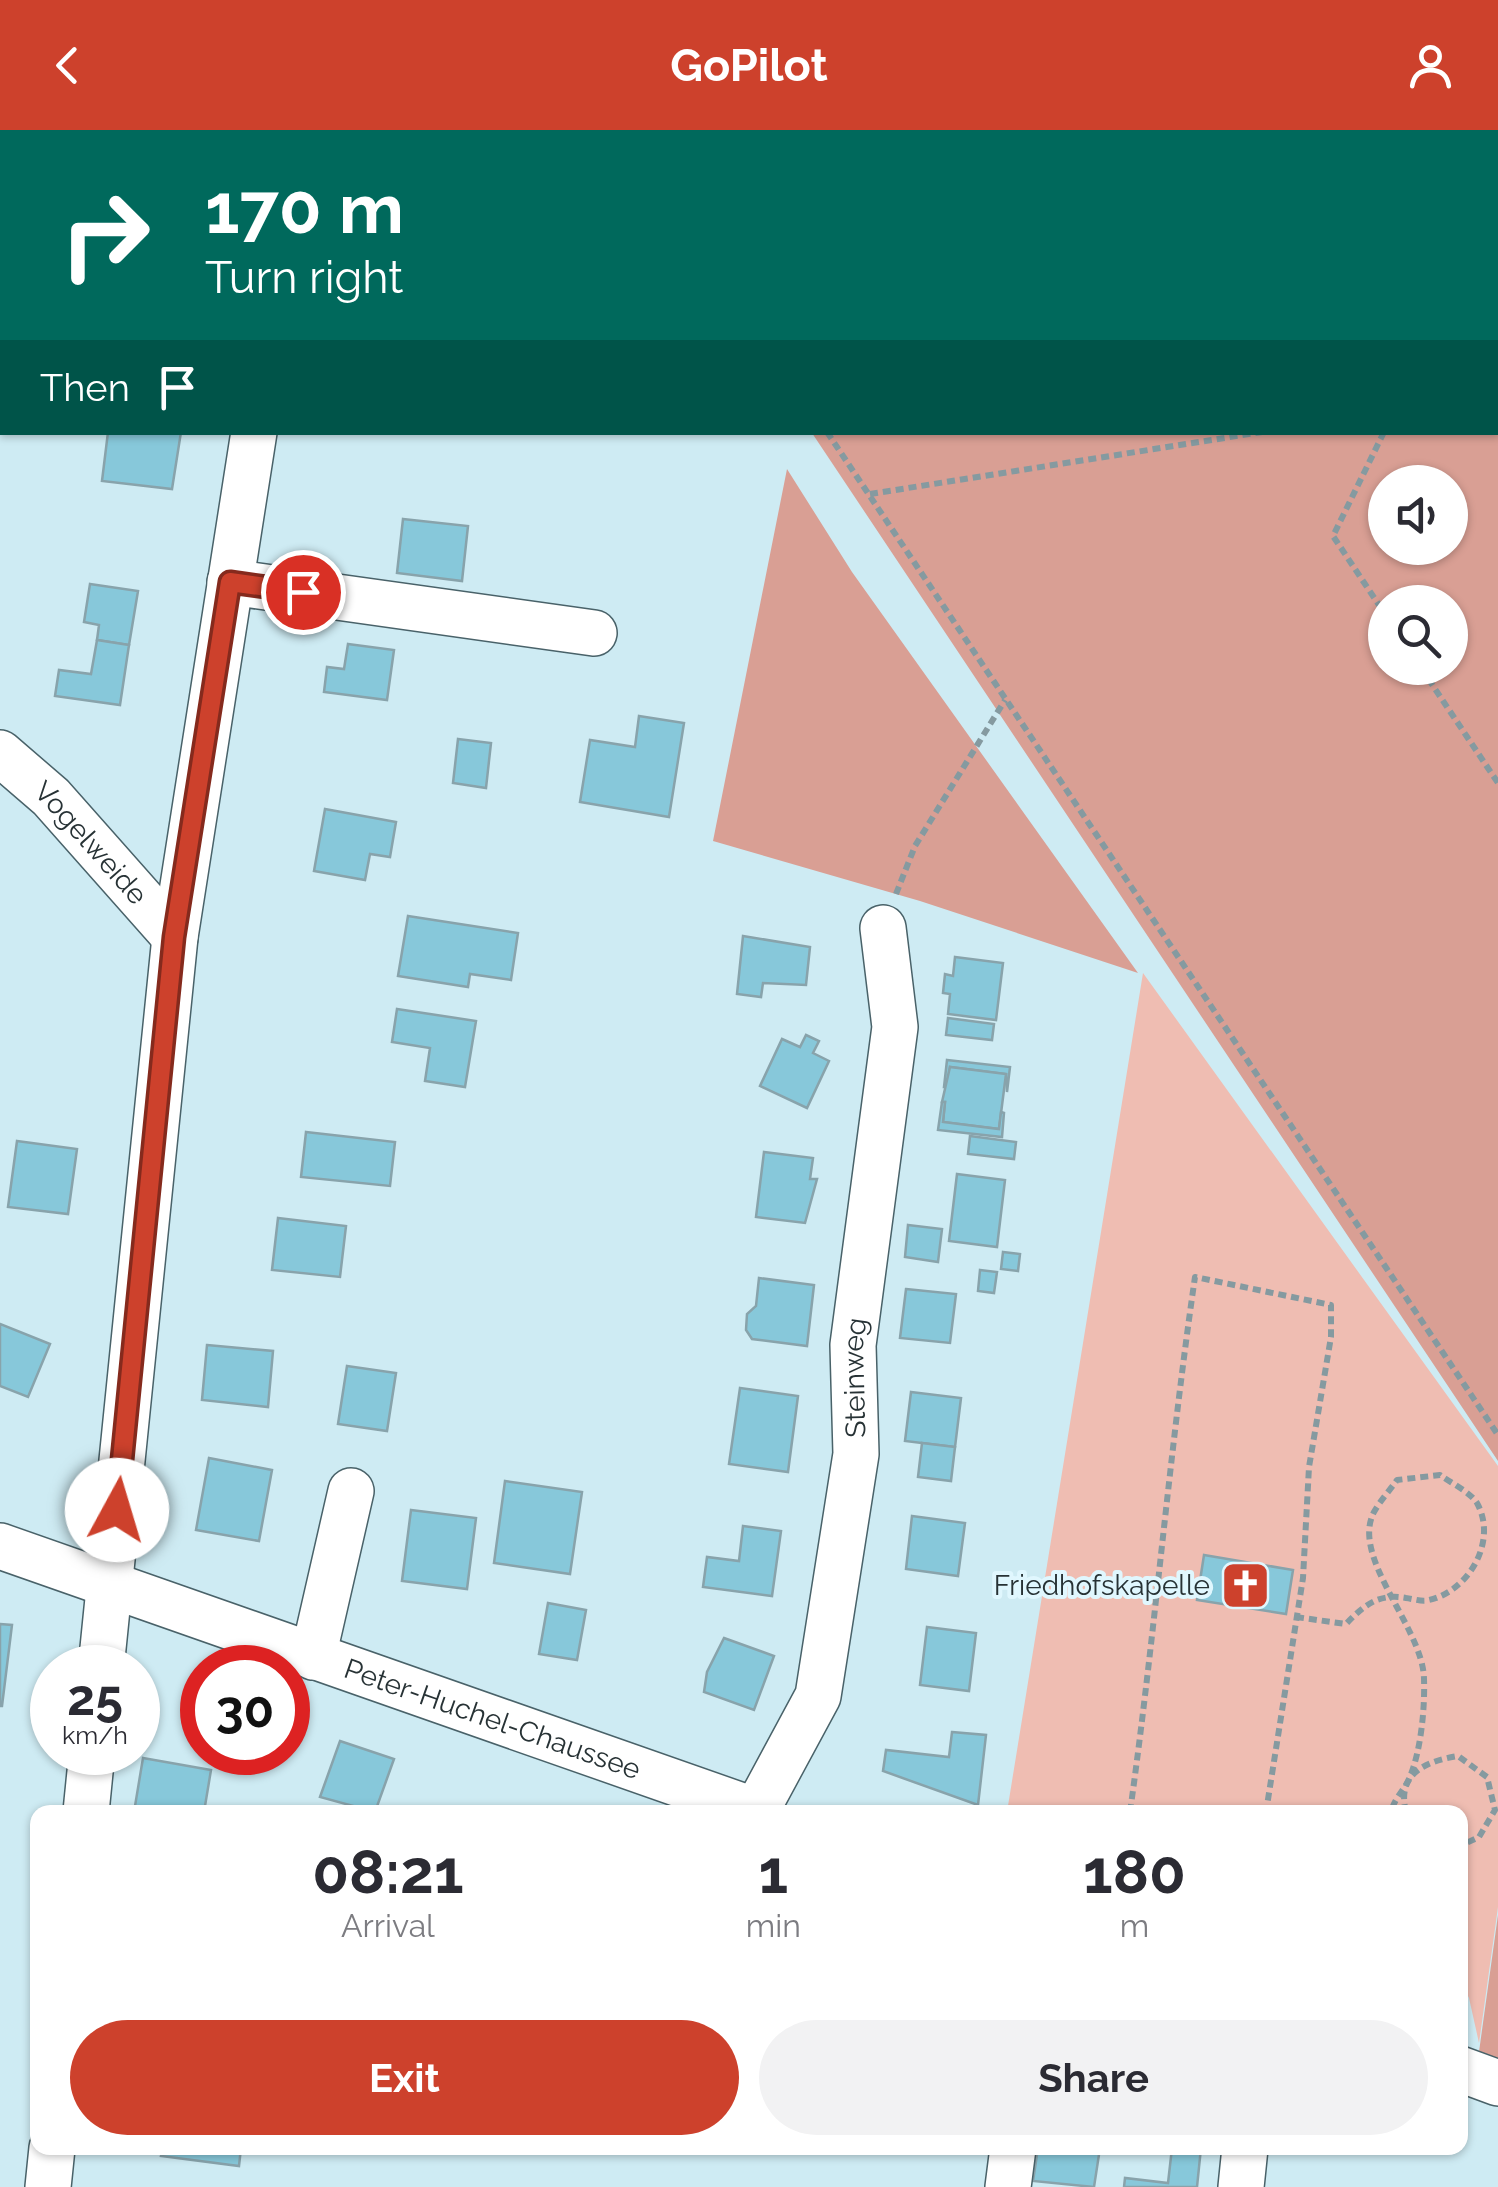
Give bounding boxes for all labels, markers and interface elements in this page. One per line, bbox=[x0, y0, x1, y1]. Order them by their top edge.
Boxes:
icon: back bbox=[40, 38, 95, 93]
icon: person bbox=[1403, 38, 1458, 93]
text: GoPilot bbox=[670, 39, 828, 92]
text: 170 m bbox=[205, 167, 404, 249]
icon: right bbox=[40, 170, 170, 300]
text: Turn right bbox=[205, 251, 403, 304]
icon: arrive bbox=[150, 360, 205, 415]
text: Then bbox=[40, 365, 130, 410]
map controls bbox=[1368, 465, 1468, 685]
button: sound bbox=[1368, 465, 1468, 565]
pin bbox=[261, 550, 346, 635]
icon: arrive bbox=[276, 565, 331, 620]
button: search bbox=[1368, 585, 1468, 685]
street label: Vogelweide bbox=[28, 774, 154, 911]
street label: Steinweg bbox=[836, 1316, 873, 1438]
position arrow bbox=[65, 1458, 169, 1562]
church icon: Friedhofskapelle bbox=[1219, 1559, 1271, 1611]
place label: Friedhofskapelle bbox=[994, 1569, 1210, 1602]
speed limit sign: 30 bbox=[180, 1645, 310, 1775]
street label: Peter-Huchel-Chaussee bbox=[340, 1652, 645, 1786]
text: 25 bbox=[67, 1668, 123, 1727]
text: km/h bbox=[62, 1720, 128, 1750]
text: 08:21 bbox=[312, 1837, 464, 1907]
text: 1 bbox=[759, 1837, 788, 1907]
text: 180 bbox=[1083, 1837, 1186, 1907]
text: Arrival bbox=[341, 1907, 435, 1944]
text: min bbox=[746, 1907, 801, 1944]
text: m bbox=[1120, 1907, 1149, 1944]
button: Exit bbox=[70, 2020, 739, 2135]
button: Share bbox=[759, 2020, 1428, 2135]

